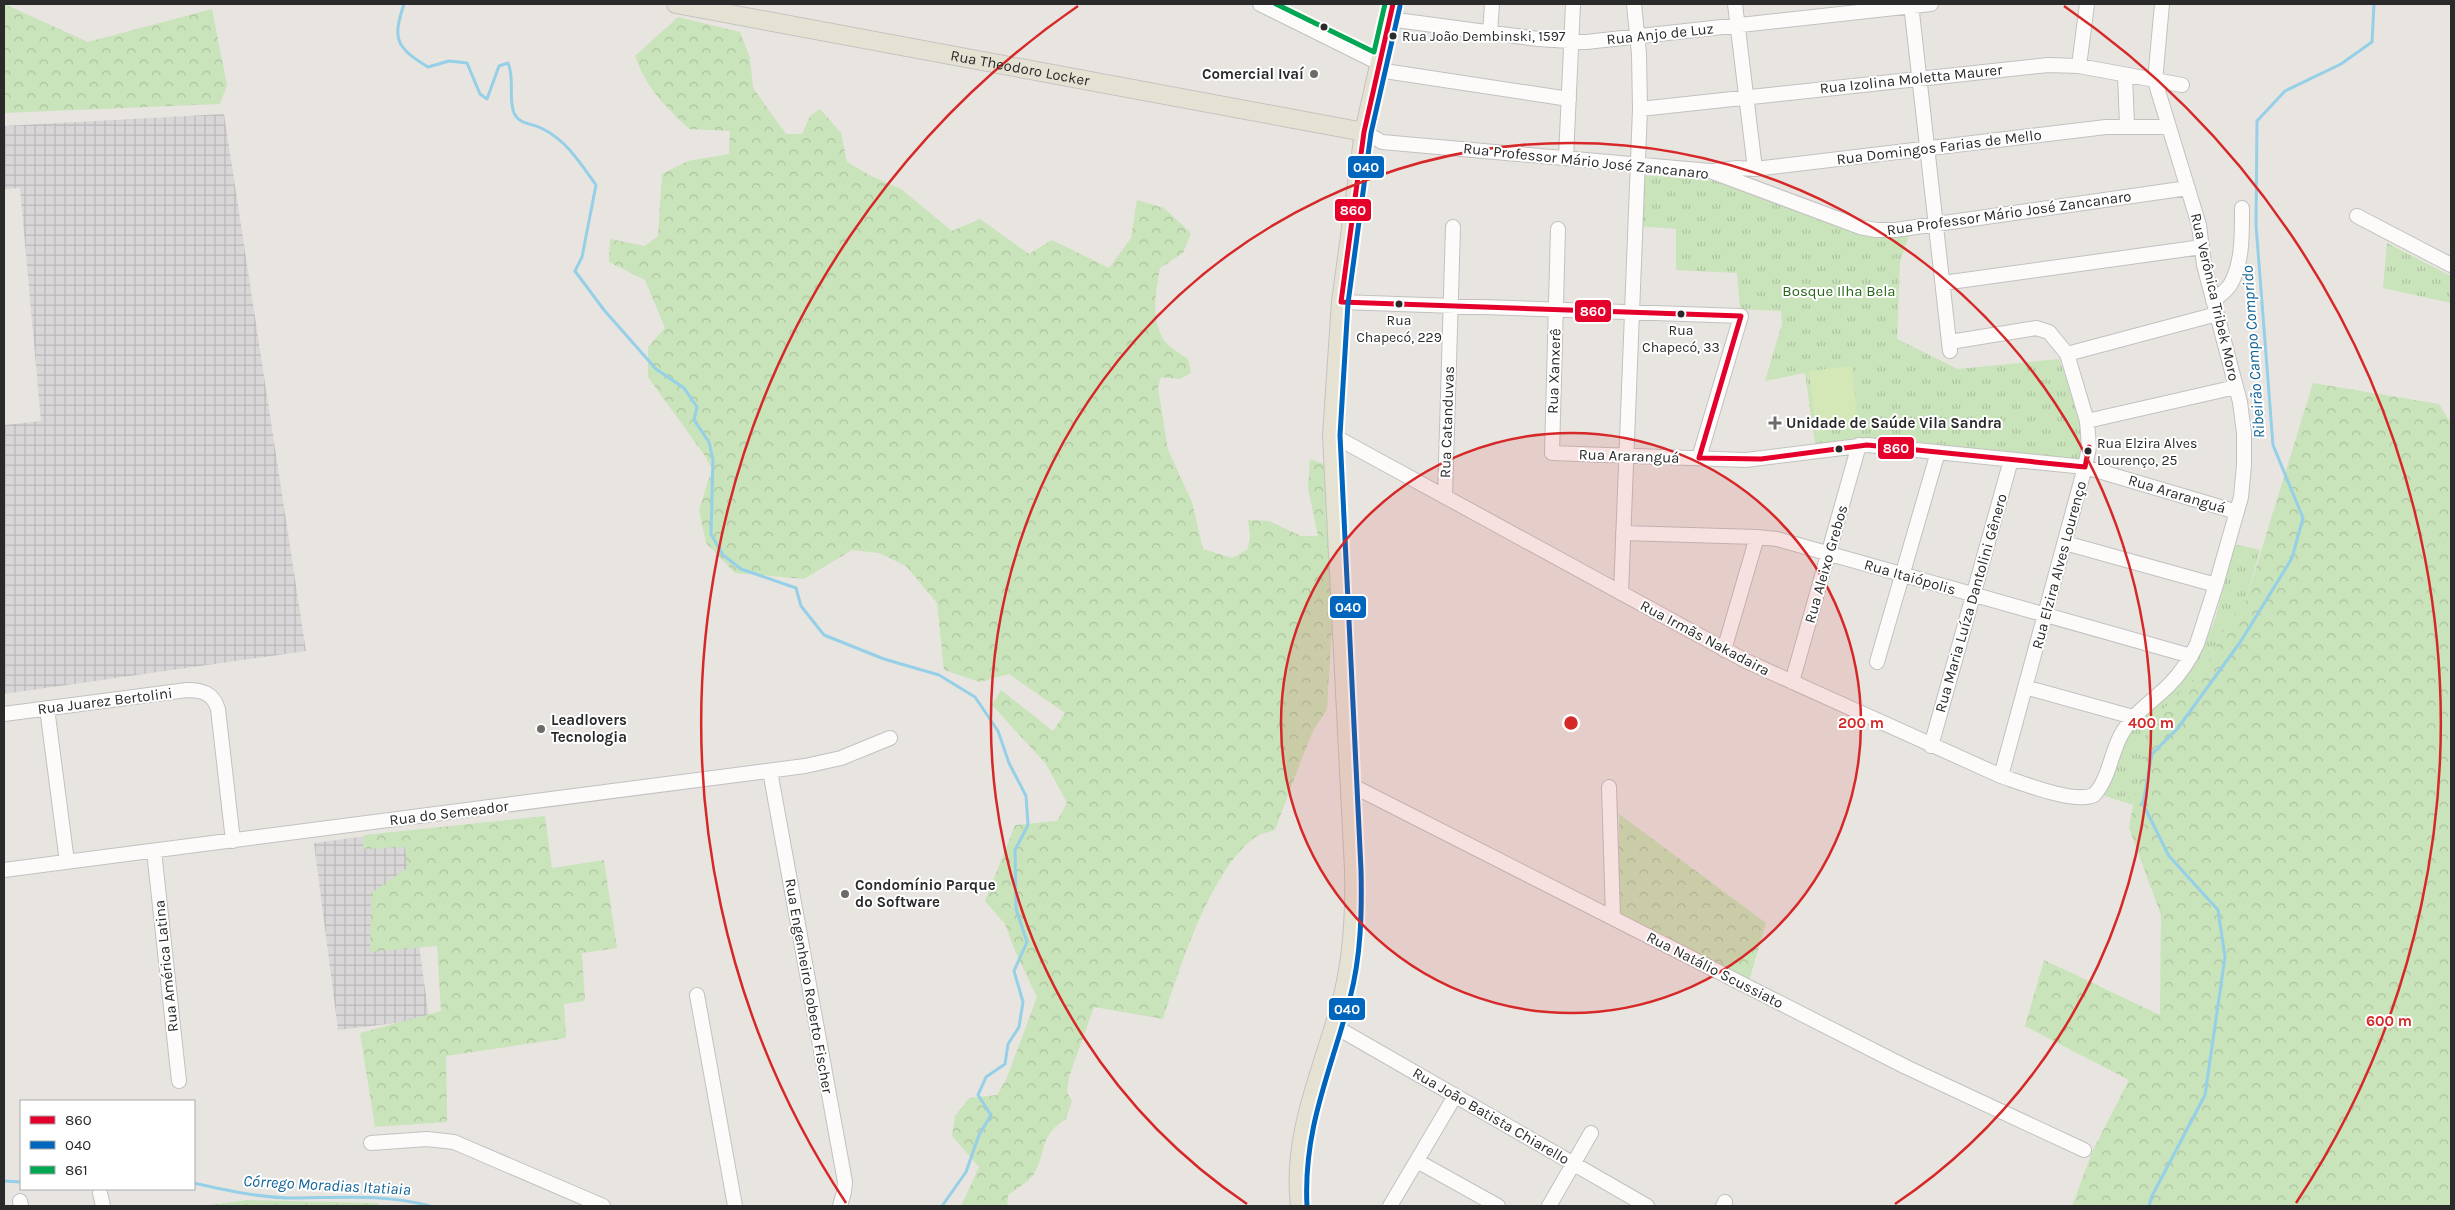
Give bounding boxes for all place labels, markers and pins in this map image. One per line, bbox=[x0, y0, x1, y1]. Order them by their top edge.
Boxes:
unlabelled marker bbox=[1319, 22, 1329, 32]
place label: Rua João Dembinski, 1597 bbox=[1402, 28, 1566, 45]
marker: Rua João Dembinski, 1597 bbox=[1388, 31, 1398, 41]
place label: Comercial Ivaí bbox=[1202, 65, 1305, 83]
marker: Comercial Ivaí bbox=[1308, 68, 1320, 80]
marker: Rua Chapecó, 229 bbox=[1394, 299, 1404, 309]
marker: Rua Chapecó, 33 bbox=[1676, 309, 1686, 319]
place label: Rua Chapecó, 229 bbox=[1356, 312, 1442, 346]
place label: Rua Chapecó, 33 bbox=[1642, 322, 1720, 356]
place label: Unidade de Saúde Vila Sandra bbox=[1786, 414, 2002, 432]
marker: Unidade de Saúde Vila Sandra bbox=[1768, 416, 1782, 430]
place label: Rua Elzira Alves Lourenço, 25 bbox=[2097, 435, 2197, 469]
unlabelled marker bbox=[1834, 444, 1844, 454]
marker: Rua Elzira Alves Lourenço, 25 bbox=[2083, 446, 2093, 456]
place label: Leadlovers Tecnologia bbox=[551, 711, 627, 746]
centre of rings bbox=[1562, 714, 1580, 732]
marker: Leadlovers Tecnologia bbox=[535, 723, 547, 735]
place label: Condomínio Parque do Software bbox=[855, 876, 996, 911]
marker: Condomínio Parque do Software bbox=[839, 888, 851, 900]

